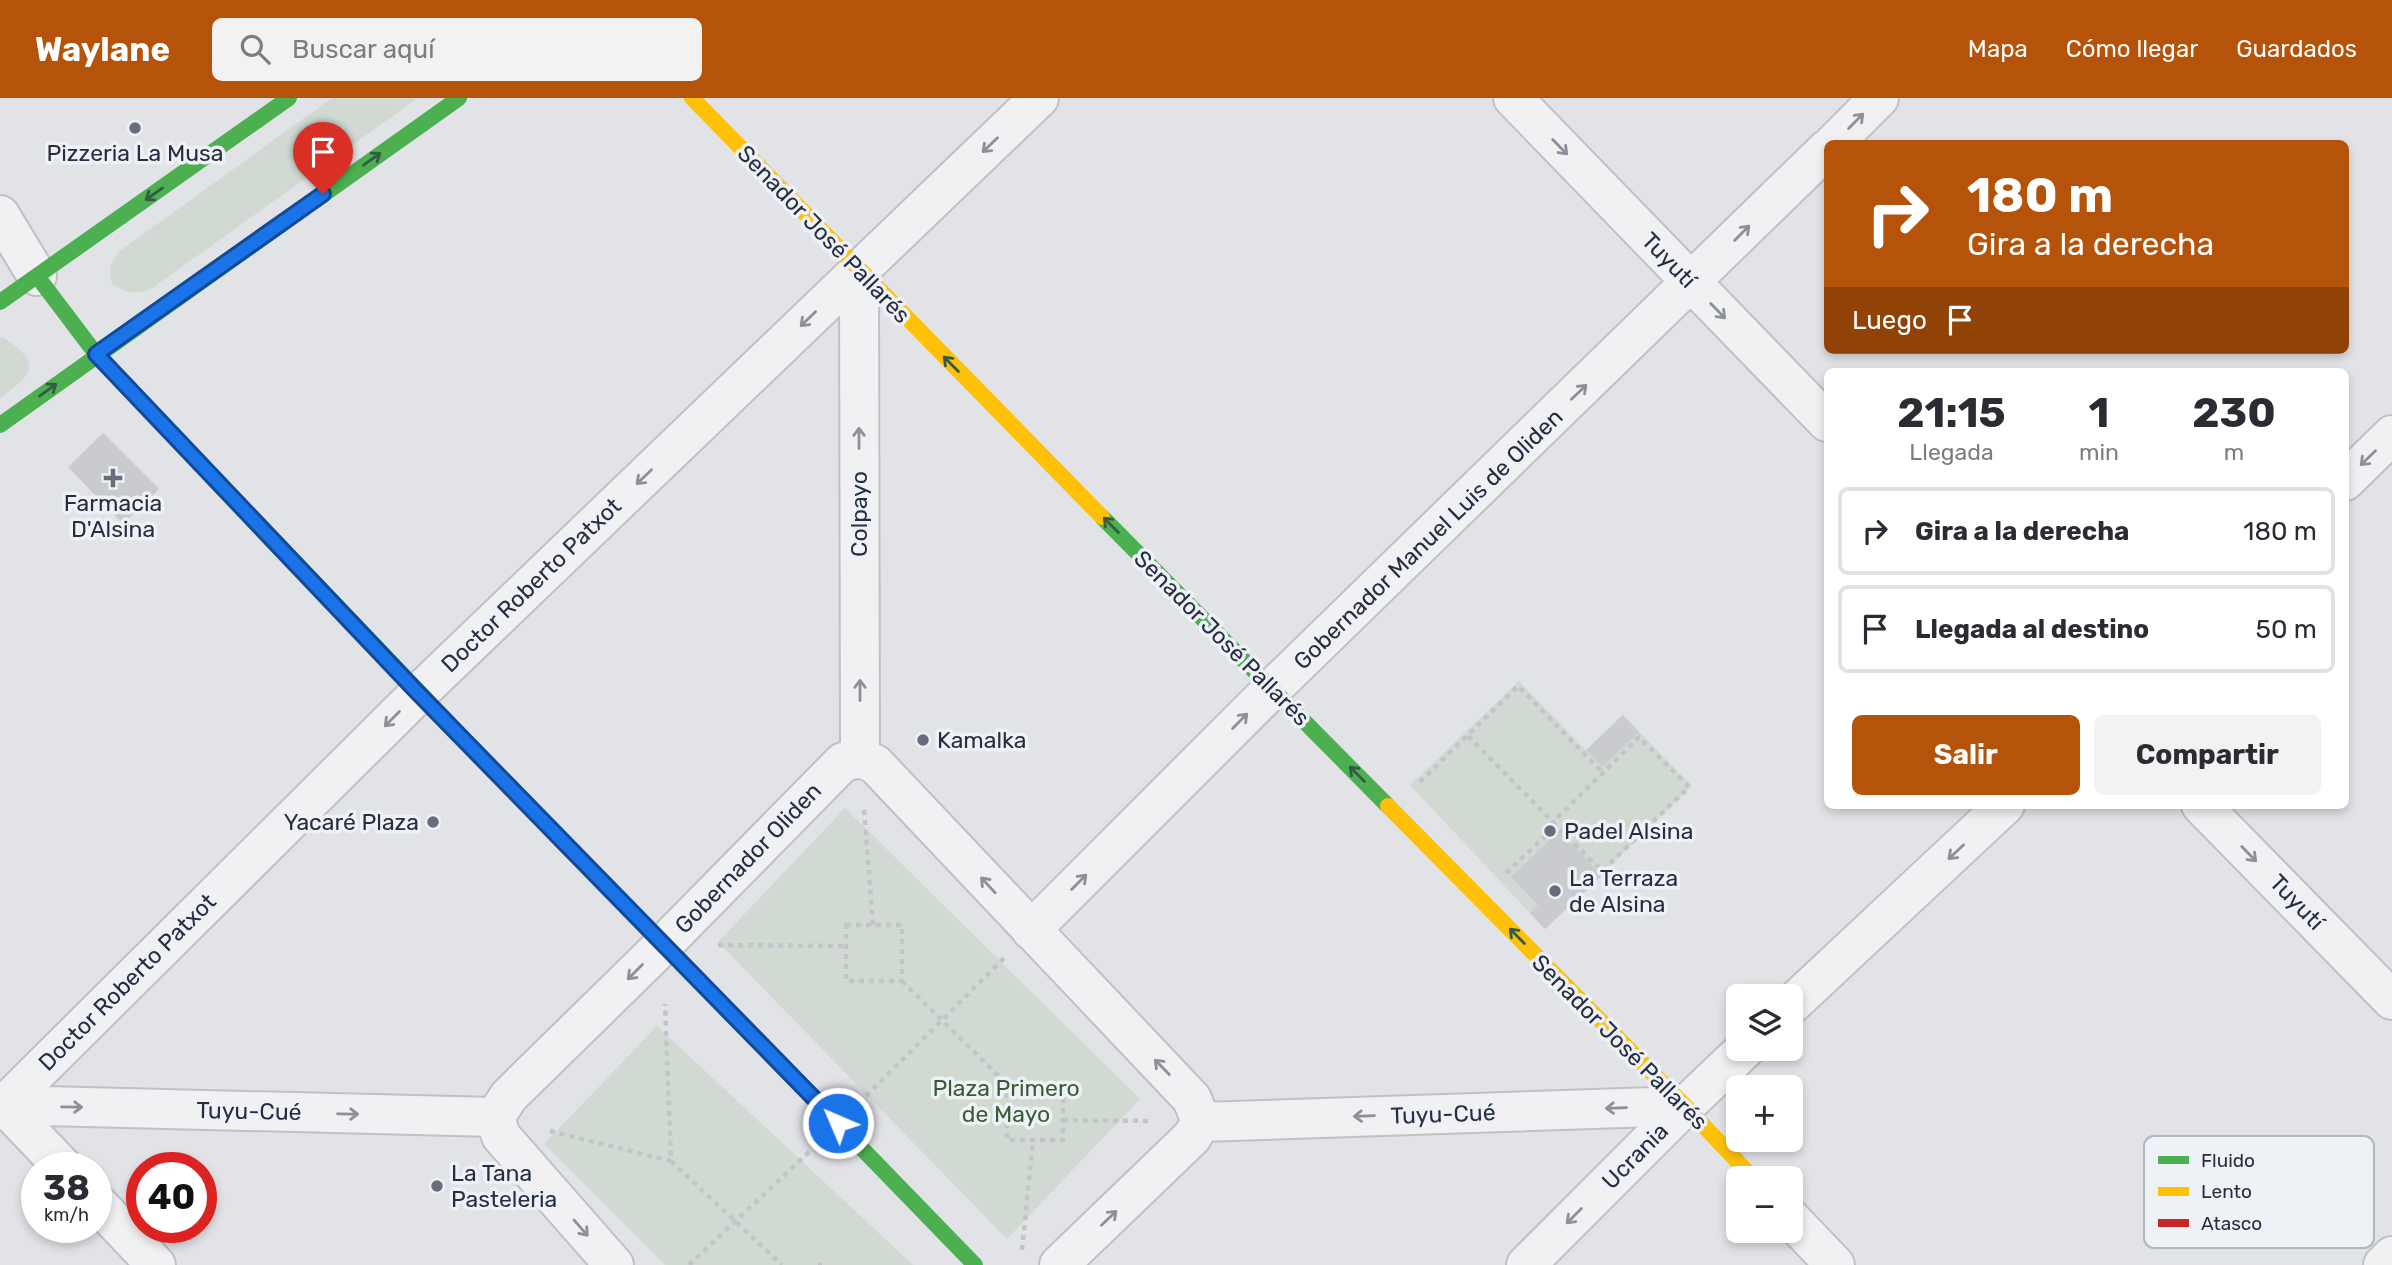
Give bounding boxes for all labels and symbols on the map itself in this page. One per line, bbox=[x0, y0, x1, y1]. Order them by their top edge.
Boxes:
one-way arrow bbox=[1847, 112, 1864, 129]
marker: Pizzeria La Musa bbox=[127, 120, 143, 136]
pin bbox=[293, 122, 353, 194]
one-way arrow bbox=[982, 137, 999, 154]
one-way arrow bbox=[1551, 138, 1568, 155]
place label: Pizzeria La Musa bbox=[47, 139, 223, 167]
street label: Senador José Pallarés bbox=[732, 139, 916, 329]
one-way arrow bbox=[362, 152, 381, 166]
one-way arrow bbox=[145, 187, 164, 201]
one-way arrow bbox=[1733, 225, 1750, 242]
street label: Tuyutí bbox=[1636, 226, 1703, 295]
one-way arrow bbox=[1710, 302, 1727, 319]
one-way arrow bbox=[800, 311, 817, 328]
one-way arrow bbox=[942, 355, 959, 372]
one-way arrow bbox=[39, 382, 57, 397]
one-way arrow bbox=[1570, 384, 1587, 401]
street label: Gobernador Manuel Luis de Oliden bbox=[1288, 403, 1568, 675]
one-way arrow bbox=[852, 427, 866, 450]
one-way arrow bbox=[2360, 449, 2377, 466]
one-way arrow bbox=[636, 468, 653, 485]
marker: Farmacia D'Alsina bbox=[105, 470, 121, 486]
street label: Colpayo bbox=[845, 471, 873, 557]
place label: Farmacia D'Alsina bbox=[64, 489, 162, 543]
street label: Doctor Roberto Patxot bbox=[435, 492, 627, 678]
one-way arrow bbox=[1102, 517, 1119, 534]
street label: Senador José Pallarés bbox=[1128, 544, 1316, 732]
one-way arrow bbox=[853, 679, 867, 702]
one-way arrow bbox=[383, 711, 400, 728]
one-way arrow bbox=[1231, 713, 1248, 730]
place label: Kamalka bbox=[937, 726, 1026, 754]
marker: Kamalka bbox=[915, 732, 931, 748]
one-way arrow bbox=[1348, 766, 1365, 783]
street label: Gobernador Oliden bbox=[669, 777, 827, 939]
place label: Yacaré Plaza bbox=[284, 808, 419, 836]
marker: Yacaré Plaza bbox=[425, 814, 441, 830]
place label: Padel Alsina bbox=[1564, 817, 1693, 845]
marker: Padel Alsina bbox=[1542, 823, 1558, 839]
one-way arrow bbox=[1947, 843, 1964, 860]
one-way arrow bbox=[2240, 845, 2257, 862]
place label: La Terraza de Alsina bbox=[1569, 864, 1678, 918]
street label: Tuyutí bbox=[2264, 868, 2331, 937]
one-way arrow bbox=[1071, 874, 1088, 891]
one-way arrow bbox=[980, 876, 996, 894]
marker: La Terraza de Alsina bbox=[1547, 883, 1563, 899]
street label: Doctor Roberto Patxot bbox=[32, 887, 222, 1077]
one-way arrow bbox=[1508, 928, 1525, 945]
street label: Senador José Pallarés bbox=[1526, 948, 1714, 1136]
one-way arrow bbox=[627, 964, 644, 981]
one-way arrow bbox=[1153, 1059, 1170, 1076]
park label: Plaza Primero de Mayo bbox=[932, 1074, 1080, 1128]
position arrow bbox=[801, 1086, 875, 1160]
street label: Tuyu-Cué bbox=[196, 1096, 302, 1126]
street label: Tuyu-Cué bbox=[1390, 1098, 1496, 1130]
one-way arrow bbox=[60, 1100, 83, 1113]
one-way arrow bbox=[1605, 1101, 1628, 1114]
one-way arrow bbox=[337, 1107, 360, 1120]
one-way arrow bbox=[1353, 1110, 1376, 1123]
street label: Ucrania bbox=[1596, 1117, 1674, 1195]
legend bbox=[2144, 1136, 2374, 1248]
text: Fluido bbox=[2201, 1149, 2255, 1172]
speed limit sign: 40 bbox=[126, 1152, 217, 1243]
place label: La Tana Pasteleria bbox=[451, 1159, 557, 1213]
marker: La Tana Pasteleria bbox=[429, 1178, 445, 1194]
text: Lento bbox=[2201, 1180, 2252, 1203]
one-way arrow bbox=[1566, 1207, 1583, 1224]
one-way arrow bbox=[1100, 1209, 1117, 1226]
text: Atasco bbox=[2201, 1212, 2262, 1235]
one-way arrow bbox=[573, 1219, 589, 1237]

